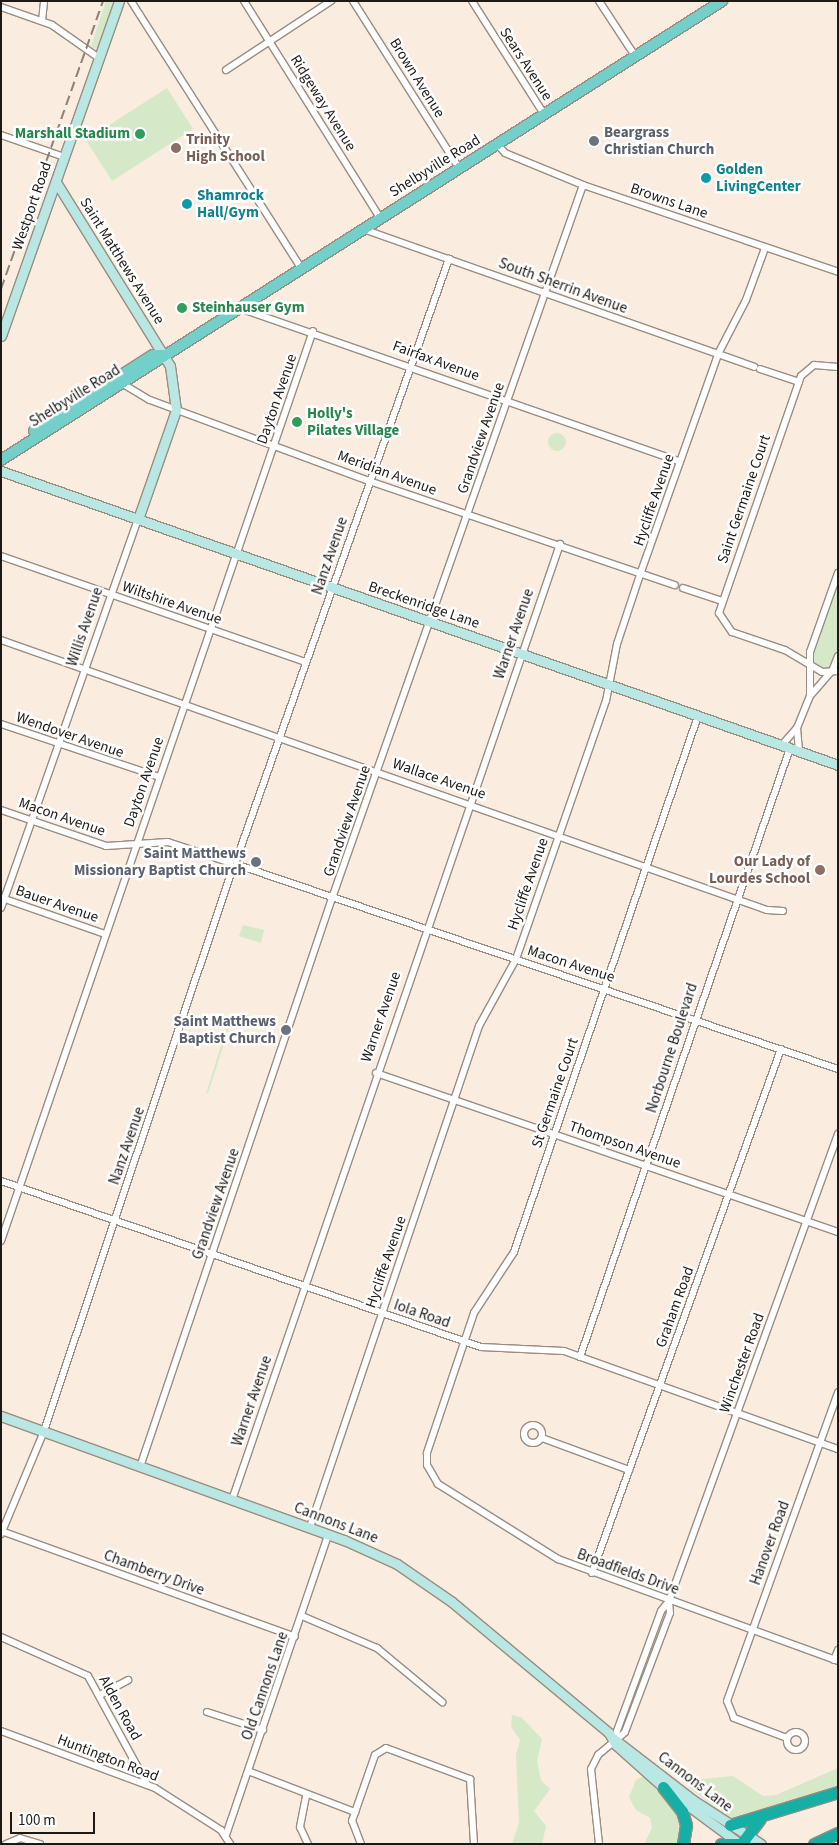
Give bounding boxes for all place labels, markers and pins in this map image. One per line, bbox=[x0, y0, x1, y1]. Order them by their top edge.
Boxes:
place label: Beargrass Christian Church bbox=[604, 123, 714, 158]
place label: Marshall Stadium bbox=[15, 125, 130, 143]
marker: Marshall Stadium bbox=[134, 128, 146, 140]
place label: Trinity High School bbox=[186, 130, 265, 165]
marker: Beargrass Christian Church bbox=[588, 135, 600, 147]
marker: Trinity High School bbox=[170, 142, 182, 154]
place label: Golden LivingCenter bbox=[716, 160, 801, 195]
marker: Golden LivingCenter bbox=[700, 172, 712, 184]
place label: Shamrock Hall/Gym bbox=[197, 186, 264, 221]
marker: Shamrock Hall/Gym bbox=[181, 198, 193, 210]
place label: Steinhauser Gym bbox=[192, 299, 304, 317]
marker: Steinhauser Gym bbox=[176, 302, 188, 314]
place label: Holly's Pilates Village bbox=[307, 404, 399, 439]
marker: Holly's Pilates Village bbox=[291, 416, 303, 428]
place label: Saint Matthews Missionary Baptist Church bbox=[74, 844, 246, 879]
place label: Our Lady of Lourdes School bbox=[709, 852, 810, 887]
marker: Saint Matthews Missionary Baptist Church bbox=[250, 856, 262, 868]
marker: Our Lady of Lourdes School bbox=[814, 864, 826, 876]
place label: Saint Matthews Baptist Church bbox=[174, 1012, 276, 1047]
marker: Saint Matthews Baptist Church bbox=[280, 1024, 292, 1036]

